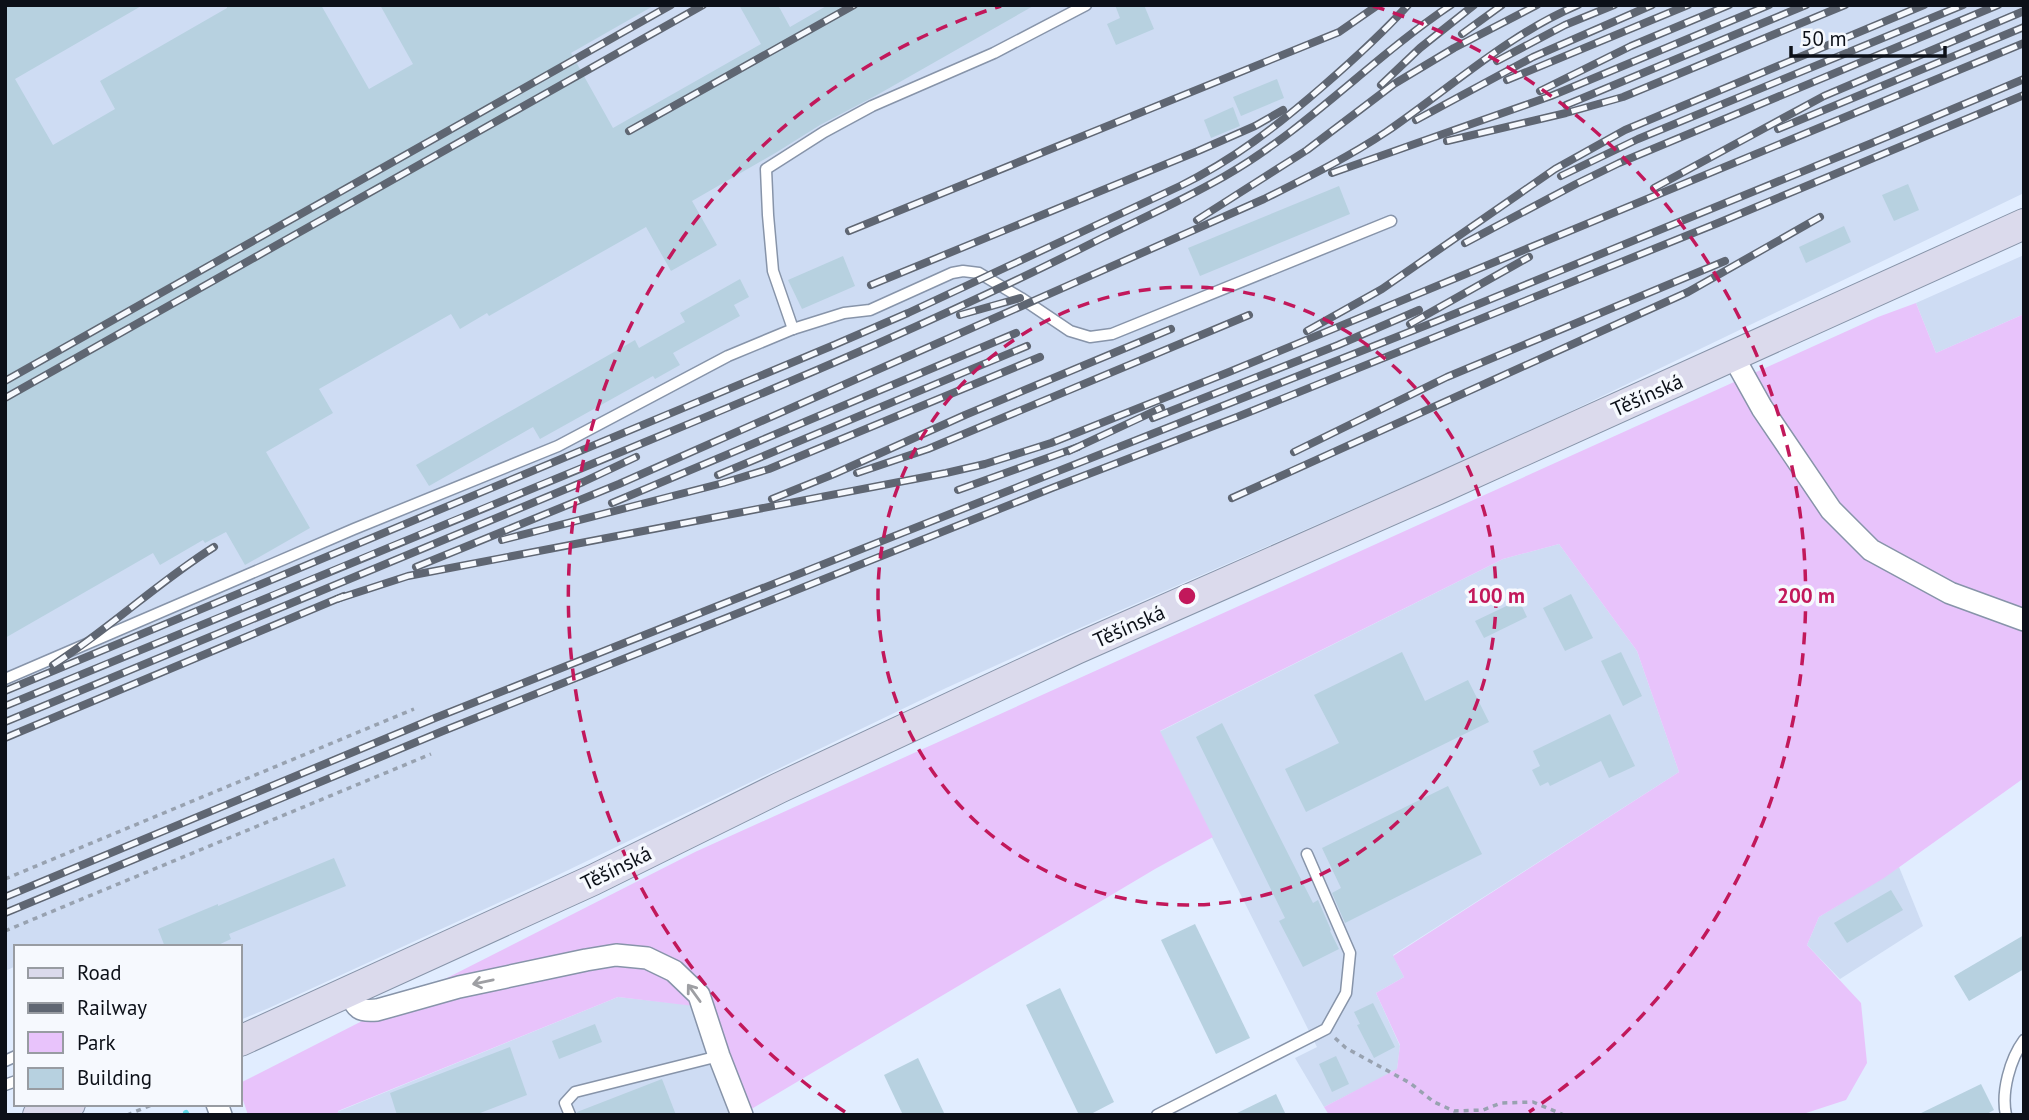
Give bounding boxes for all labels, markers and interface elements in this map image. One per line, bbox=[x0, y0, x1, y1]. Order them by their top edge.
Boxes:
scale bar bbox=[1791, 14, 1945, 58]
text: 50 m bbox=[1801, 25, 1847, 52]
street label: Těšínská bbox=[1607, 367, 1687, 423]
text: 100 m bbox=[1467, 582, 1525, 609]
text: 200 m bbox=[1777, 582, 1835, 609]
centre of rings bbox=[1175, 584, 1199, 608]
street label: Těšínská bbox=[1089, 598, 1169, 654]
street label: Těšínská bbox=[576, 839, 656, 897]
legend bbox=[14, 945, 242, 1106]
text: Road bbox=[77, 959, 121, 986]
one-way arrow bbox=[472, 976, 495, 989]
one-way arrow bbox=[687, 984, 702, 1003]
text: Railway bbox=[77, 994, 147, 1021]
text: Park bbox=[77, 1029, 116, 1056]
text: Building bbox=[77, 1064, 152, 1091]

